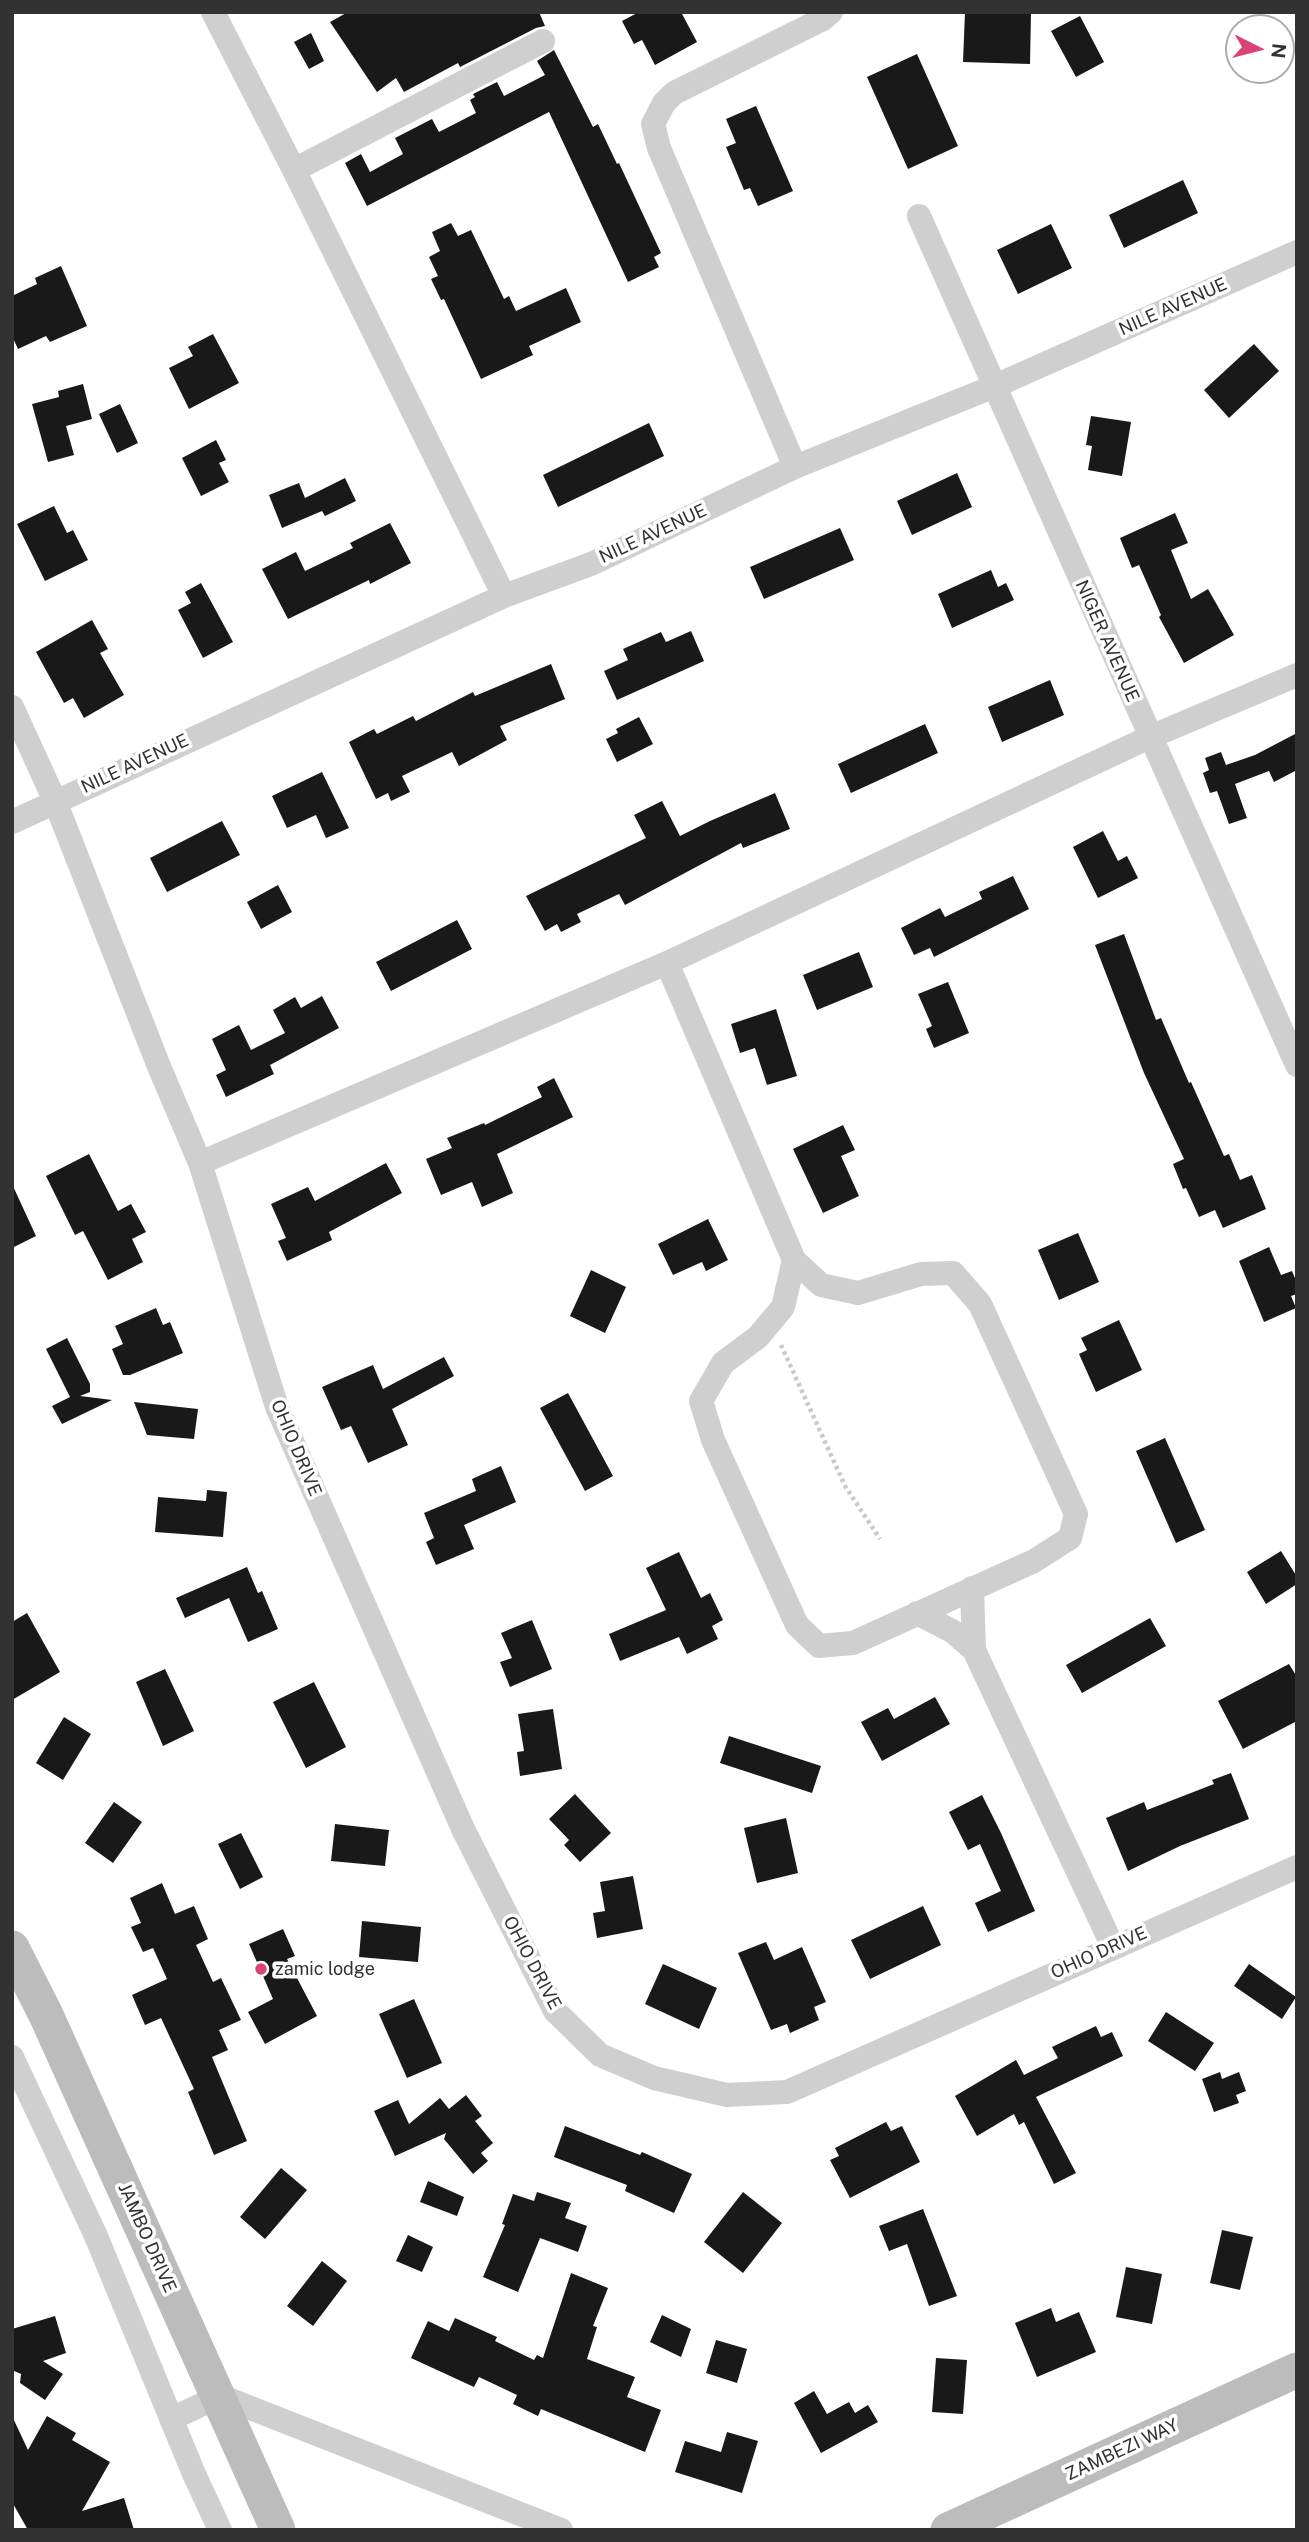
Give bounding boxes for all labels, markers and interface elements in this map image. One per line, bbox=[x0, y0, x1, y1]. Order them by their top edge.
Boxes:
north arrow bbox=[1225, 14, 1295, 84]
text: N bbox=[1267, 42, 1291, 60]
street label: NILE AVENUE bbox=[1116, 274, 1230, 340]
street label: NILE AVENUE bbox=[596, 500, 710, 568]
street label: NIGER AVENUE bbox=[1070, 577, 1144, 705]
street label: NILE AVENUE bbox=[78, 730, 192, 798]
street label: OHIO DRIVE bbox=[266, 1397, 326, 1499]
street label: OHIO DRIVE bbox=[498, 1913, 566, 2013]
street label: OHIO DRIVE bbox=[1048, 1922, 1150, 1984]
place label: zamic lodge bbox=[275, 1958, 375, 1980]
marker: zamic lodge bbox=[253, 1961, 269, 1977]
street label: JAMBO DRIVE bbox=[113, 2180, 181, 2296]
street label: ZAMBEZI WAY bbox=[1062, 2414, 1182, 2486]

